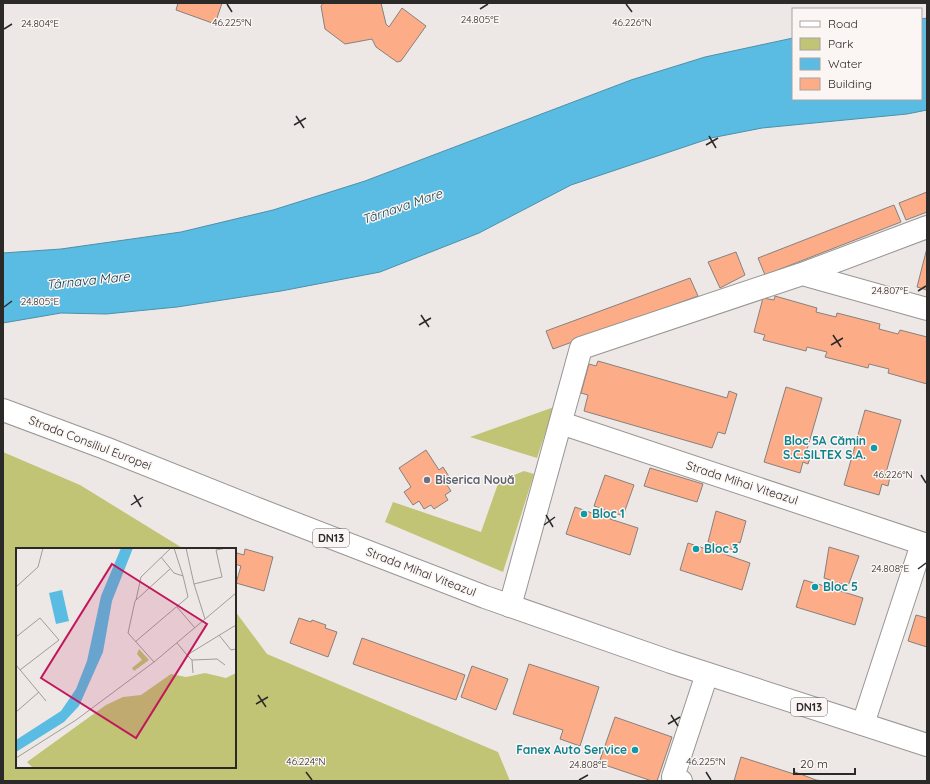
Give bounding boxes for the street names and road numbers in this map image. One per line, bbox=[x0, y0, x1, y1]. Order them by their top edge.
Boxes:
street label: Strada Consiliul Europei bbox=[27, 412, 154, 473]
street label: Strada Mihai Viteazul bbox=[684, 457, 800, 508]
road number: DN13 bbox=[313, 529, 349, 547]
street label: Strada Mihai Viteazul bbox=[364, 544, 478, 599]
road number: DN13 bbox=[791, 698, 827, 716]

